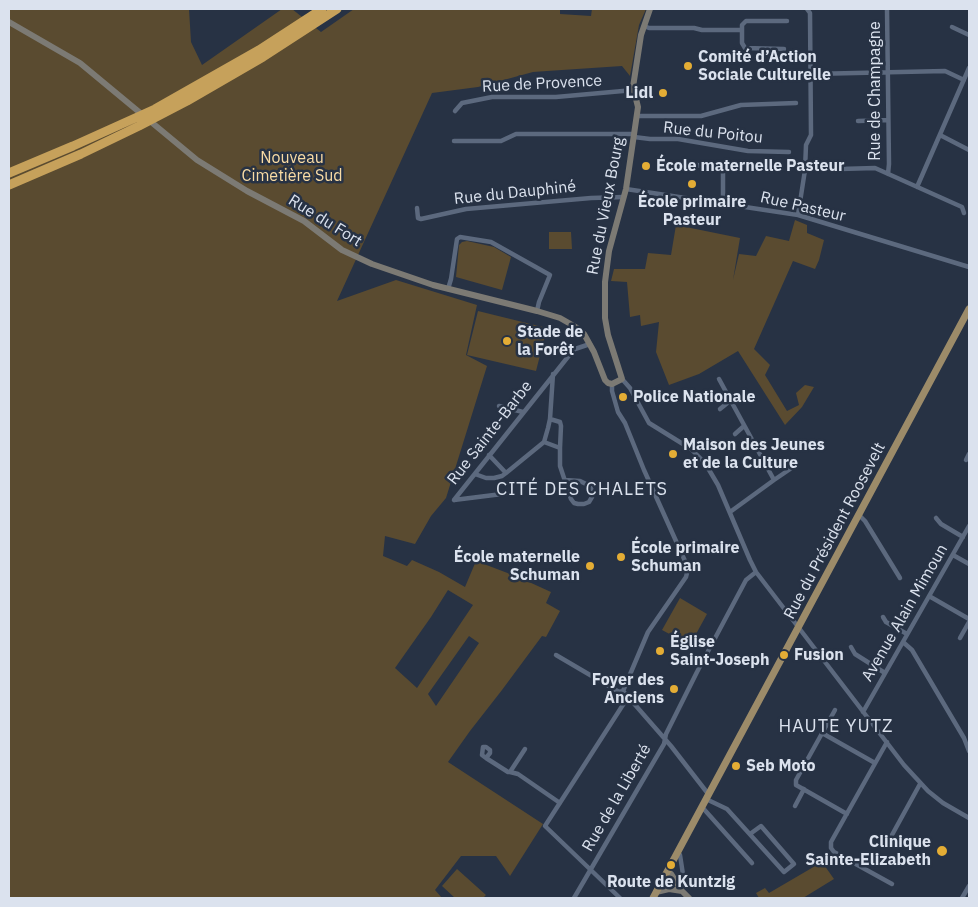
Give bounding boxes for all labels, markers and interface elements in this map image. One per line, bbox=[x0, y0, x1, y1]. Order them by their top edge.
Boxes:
street label: Rue de Champagne bbox=[865, 21, 885, 161]
place label: Comité d’Action Sociale Culturelle bbox=[698, 47, 831, 85]
marker: Comité d’Action Sociale Culturelle bbox=[682, 60, 694, 72]
street label: Rue de Provence bbox=[481, 71, 603, 97]
place label: Lidl bbox=[625, 83, 653, 103]
marker: Lidl bbox=[657, 87, 669, 99]
street label: Rue du Poitou bbox=[662, 118, 764, 148]
street label: Rue du Vieux Bourg bbox=[583, 135, 629, 277]
park label: Nouveau Cimetière Sud bbox=[241, 148, 343, 186]
place label: École maternelle Pasteur bbox=[656, 156, 844, 176]
marker: École maternelle Pasteur bbox=[640, 160, 652, 172]
street label: Rue du Dauphiné bbox=[453, 177, 577, 209]
marker: École primaire Pasteur bbox=[686, 178, 698, 190]
street label: Rue Pasteur bbox=[758, 188, 848, 226]
street label: Rue du Fort bbox=[285, 191, 365, 251]
place label: École primaire Pasteur bbox=[638, 192, 746, 230]
place label: Stade de la Forêt bbox=[517, 322, 583, 360]
marker: Stade de la Forêt bbox=[501, 335, 513, 347]
street label: Rue Sainte-Barbe bbox=[443, 377, 537, 489]
place label: Police Nationale bbox=[633, 387, 755, 407]
marker: Police Nationale bbox=[617, 391, 629, 403]
place label: Maison des Jeunes et de la Culture bbox=[683, 435, 825, 473]
street label: Rue du Président Roosevelt bbox=[780, 439, 890, 623]
marker: Maison des Jeunes et de la Culture bbox=[667, 448, 679, 460]
district label: CITÉ DES CHALETS bbox=[494, 479, 670, 501]
place label: École primaire Schuman bbox=[631, 538, 740, 576]
street label: Avenue Alain Mimoun bbox=[858, 541, 952, 685]
place label: École maternelle Schuman bbox=[454, 547, 580, 585]
marker: École primaire Schuman bbox=[615, 551, 627, 563]
marker: École maternelle Schuman bbox=[584, 560, 596, 572]
place label: Église Saint-Joseph bbox=[670, 632, 770, 670]
marker: Église Saint-Joseph bbox=[654, 645, 666, 657]
place label: Fusion bbox=[794, 645, 844, 665]
marker: Fusion bbox=[778, 649, 790, 661]
place label: Foyer des Anciens bbox=[592, 670, 664, 708]
marker: Foyer des Anciens bbox=[668, 683, 680, 695]
district label: HAUTE YUTZ bbox=[777, 716, 895, 738]
street label: Rue de la Liberté bbox=[578, 741, 656, 855]
place label: Seb Moto bbox=[746, 756, 816, 776]
marker: Seb Moto bbox=[730, 760, 742, 772]
place label: Clinique Sainte-Elizabeth bbox=[805, 832, 931, 870]
marker: Clinique Sainte-Elizabeth bbox=[935, 844, 949, 858]
marker: Route de Kuntzig bbox=[665, 859, 677, 871]
place label: Route de Kuntzig bbox=[607, 872, 735, 892]

